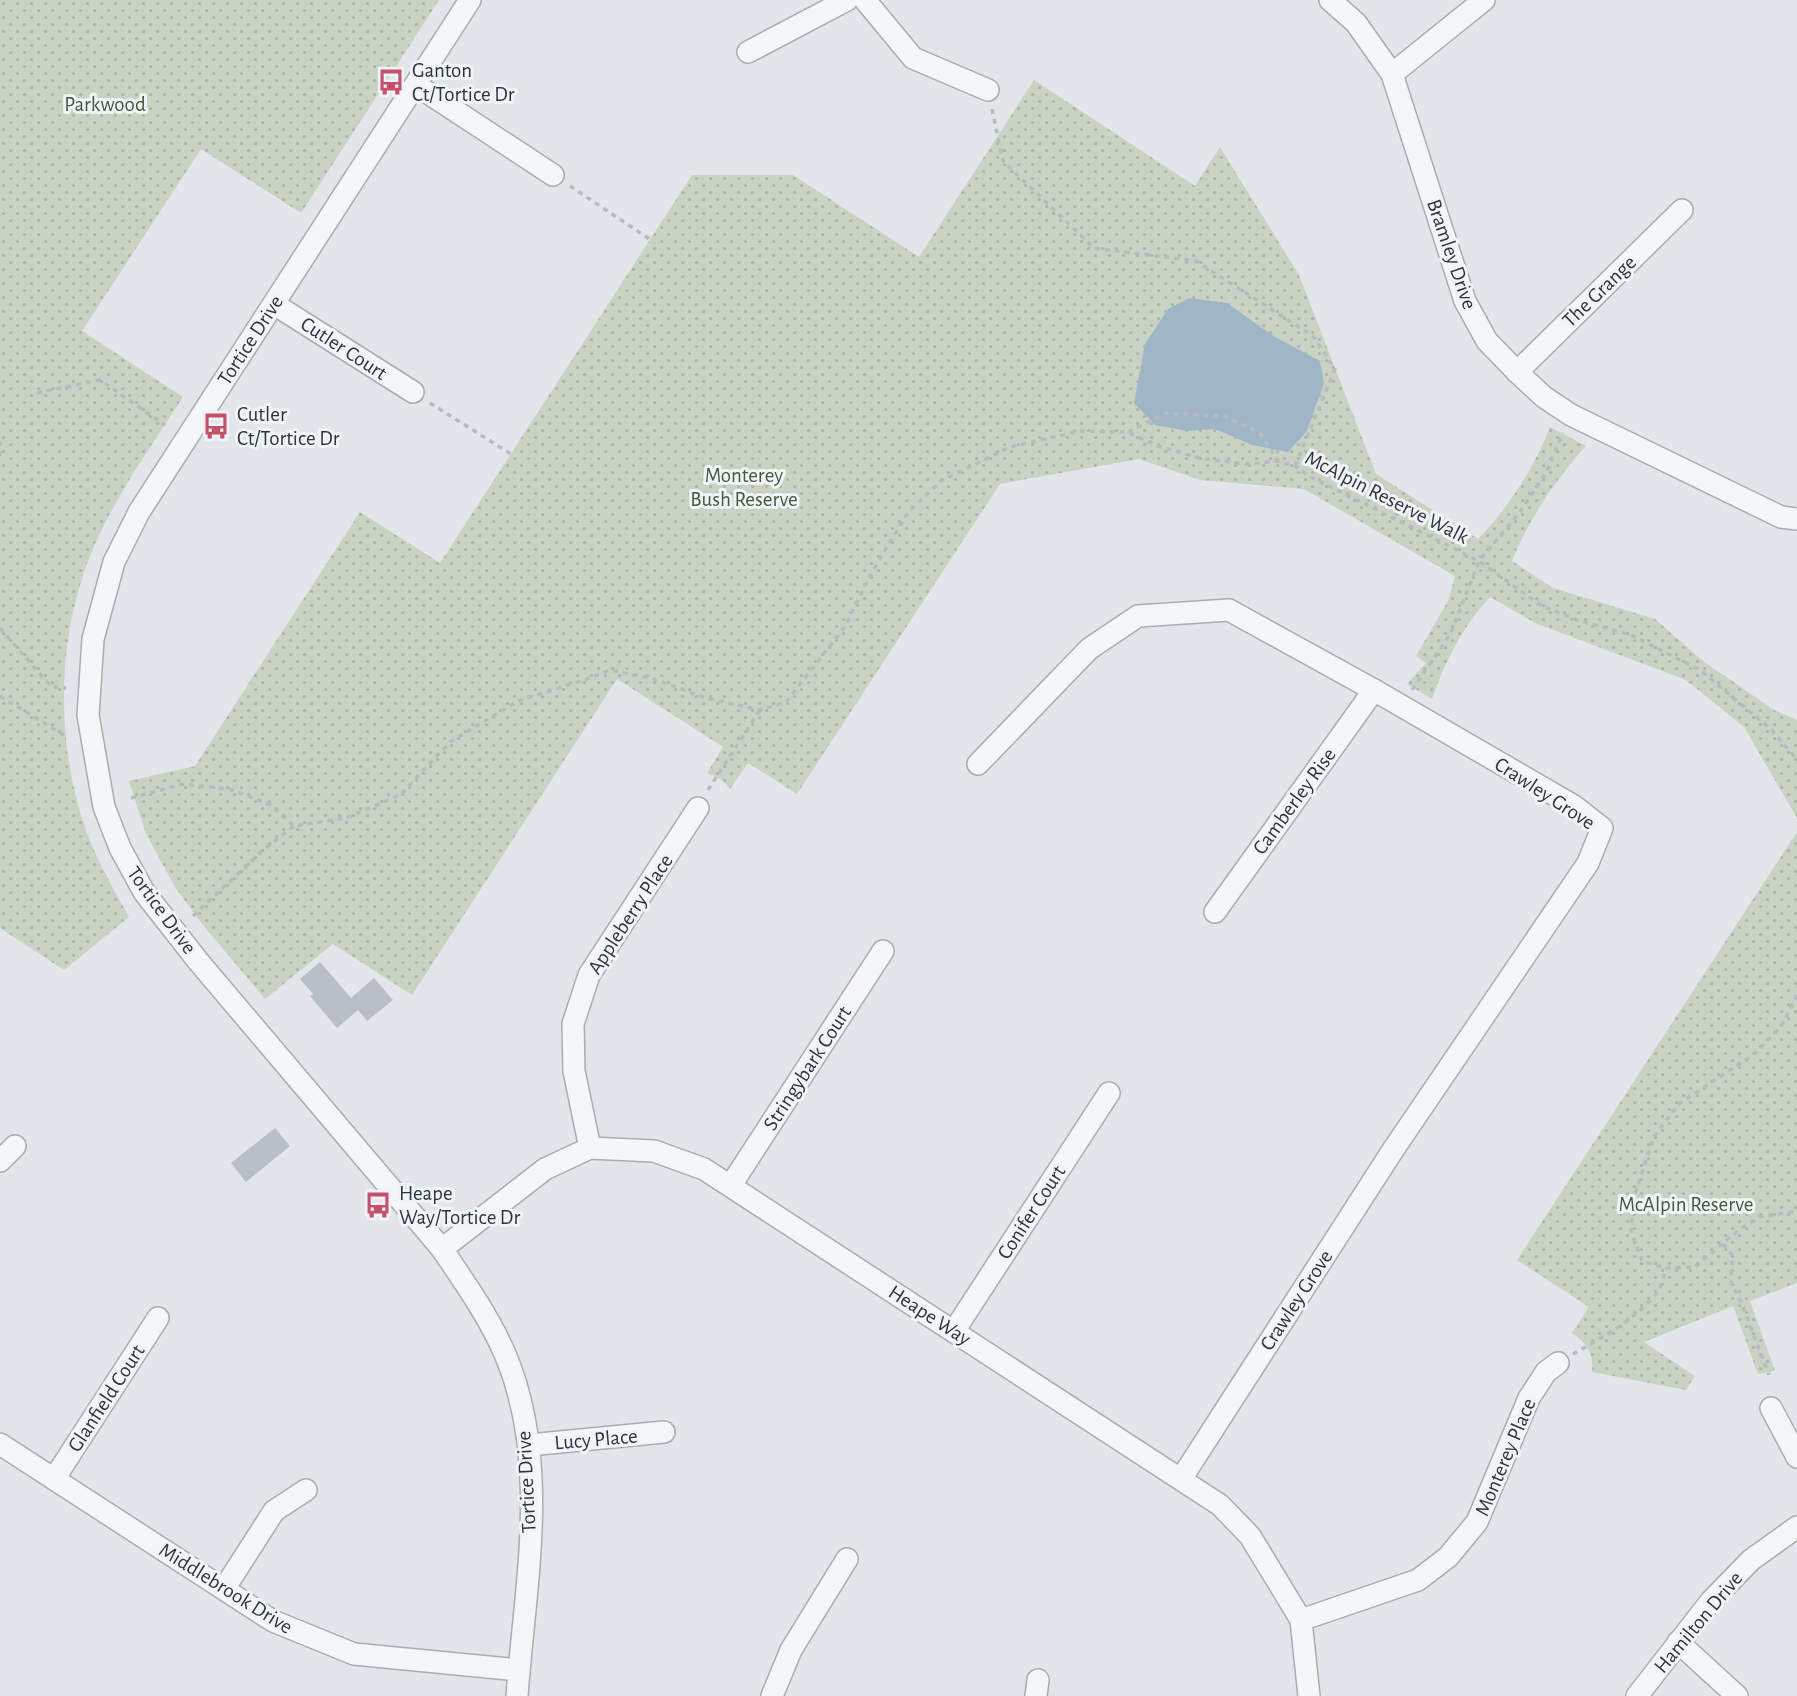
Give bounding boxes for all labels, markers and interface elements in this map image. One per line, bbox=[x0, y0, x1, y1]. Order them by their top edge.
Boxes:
place label: Ganton Ct/Tortice Dr bbox=[412, 60, 515, 105]
bus stop icon: Ganton Ct/Tortice Dr bbox=[376, 67, 406, 97]
park label: Parkwood bbox=[64, 94, 146, 115]
street label: Bramley Drive bbox=[1423, 196, 1480, 312]
street label: The Grange bbox=[1559, 251, 1640, 331]
street label: Tortice Drive bbox=[214, 292, 287, 389]
street label: Cutler Court bbox=[297, 313, 391, 384]
place label: Cutler Ct/Tortice Dr bbox=[237, 404, 340, 449]
bus stop icon: Cutler Ct/Tortice Dr bbox=[201, 411, 231, 441]
street label: McAlpin Reserve Walk bbox=[1302, 447, 1472, 548]
park label: Monterey Bush Reserve bbox=[690, 465, 798, 510]
street label: Camberley Rise bbox=[1249, 744, 1340, 858]
street label: Crawley Grove bbox=[1491, 753, 1599, 834]
street label: Appleberry Place bbox=[584, 851, 677, 978]
street label: Tortice Drive bbox=[123, 863, 200, 958]
street label: Stringybark Court bbox=[760, 1002, 855, 1134]
street label: Conifer Court bbox=[993, 1161, 1070, 1263]
place label: Heape Way/Tortice Dr bbox=[399, 1183, 520, 1228]
bus stop icon: Heape Way/Tortice Dr bbox=[363, 1190, 393, 1220]
park label: McAlpin Reserve bbox=[1619, 1194, 1753, 1215]
street label: Crawley Grove bbox=[1256, 1246, 1337, 1354]
street label: Heape Way bbox=[885, 1281, 975, 1350]
street label: Glanfield Court bbox=[64, 1341, 149, 1456]
street label: Monterey Place bbox=[1471, 1395, 1540, 1519]
street label: Lucy Place bbox=[554, 1425, 639, 1454]
street label: Tortice Drive bbox=[513, 1430, 540, 1534]
street label: Middlebrook Drive bbox=[155, 1539, 296, 1638]
street label: Hamilton Drive bbox=[1650, 1568, 1747, 1677]

